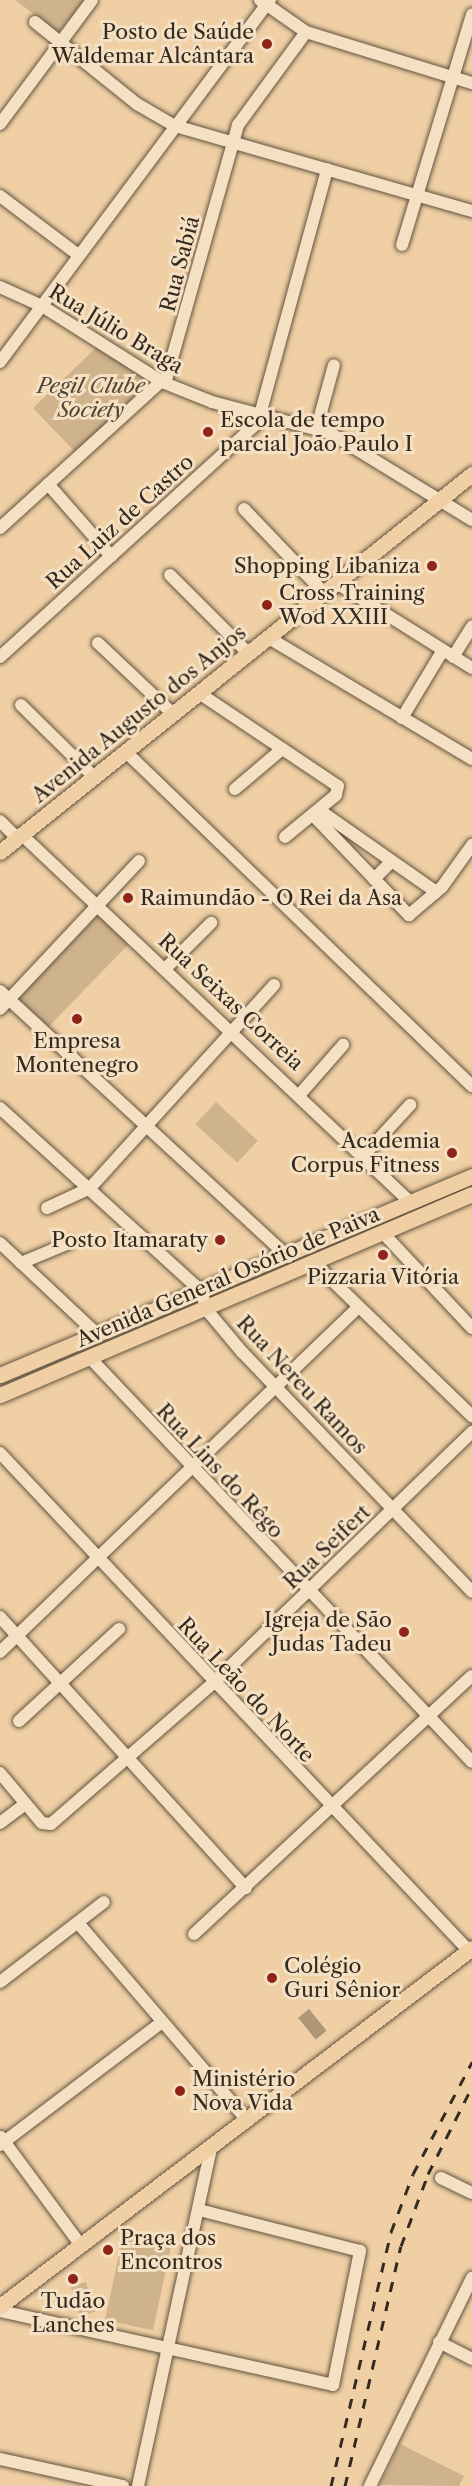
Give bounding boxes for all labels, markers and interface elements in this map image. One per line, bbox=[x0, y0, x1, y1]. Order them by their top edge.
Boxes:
place label: Posto de Saúde Waldemar Alcântara bbox=[51, 19, 254, 69]
marker: Posto de Saúde Waldemar Alcântara bbox=[258, 35, 276, 53]
street label: Rua Sabiá bbox=[155, 213, 205, 315]
street label: Rua Júlio Braga bbox=[44, 279, 188, 379]
park label: Pegil Clube Society bbox=[37, 373, 145, 423]
place label: Escola de tempo parcial João Paulo I bbox=[220, 407, 413, 457]
marker: Escola de tempo parcial João Paulo I bbox=[201, 425, 215, 439]
street label: Rua Luiz de Castro bbox=[41, 449, 199, 595]
place label: Shopping Libaniza bbox=[234, 553, 420, 579]
marker: Shopping Libaniza bbox=[425, 559, 439, 573]
place label: Cross Training Wod XXIII bbox=[279, 580, 425, 630]
marker: Cross Training Wod XXIII bbox=[260, 598, 274, 612]
street label: Avenida Augusto dos Anjos bbox=[26, 619, 252, 809]
place label: Raimundão - O Rei da Asa bbox=[140, 885, 403, 911]
marker: Raimundão - O Rei da Asa bbox=[121, 891, 135, 905]
street label: Rua Seixas Correia bbox=[153, 928, 309, 1076]
marker: Empresa Montenegro bbox=[70, 1012, 84, 1026]
place label: Empresa Montenegro bbox=[15, 1028, 139, 1078]
place label: Academia Corpus Fitness bbox=[291, 1128, 440, 1178]
marker: Academia Corpus Fitness bbox=[445, 1146, 459, 1160]
street label: Avenida General Osório de Paiva bbox=[73, 1202, 383, 1352]
place label: Posto Itamaraty bbox=[51, 1227, 208, 1253]
marker: Posto Itamaraty bbox=[213, 1233, 227, 1247]
marker: Pizzaria Vitória bbox=[376, 1248, 390, 1262]
place label: Pizzaria Vitória bbox=[306, 1264, 460, 1290]
street label: Rua Nereu Ramos bbox=[231, 1310, 373, 1460]
street label: Rua Lins do Rêgo bbox=[151, 1398, 289, 1544]
street label: Rua Seifert bbox=[278, 1499, 376, 1595]
place label: Igreja de São Judas Tadeu bbox=[264, 1607, 392, 1657]
street label: Rua Leão do Norte bbox=[172, 1612, 320, 1768]
marker: Igreja de São Judas Tadeu bbox=[397, 1625, 411, 1639]
place label: Colégio Guri Sênior bbox=[284, 1953, 400, 2003]
marker: Colégio Guri Sênior bbox=[265, 1971, 279, 1985]
place label: Ministério Nova Vida bbox=[192, 2066, 295, 2116]
marker: Ministério Nova Vida bbox=[173, 2084, 187, 2098]
place label: Praça dos Encontros bbox=[120, 2225, 223, 2275]
marker: Praça dos Encontros bbox=[101, 2243, 115, 2257]
marker: Tudão Lanches bbox=[66, 2272, 80, 2286]
place label: Tudão Lanches bbox=[31, 2288, 115, 2338]

